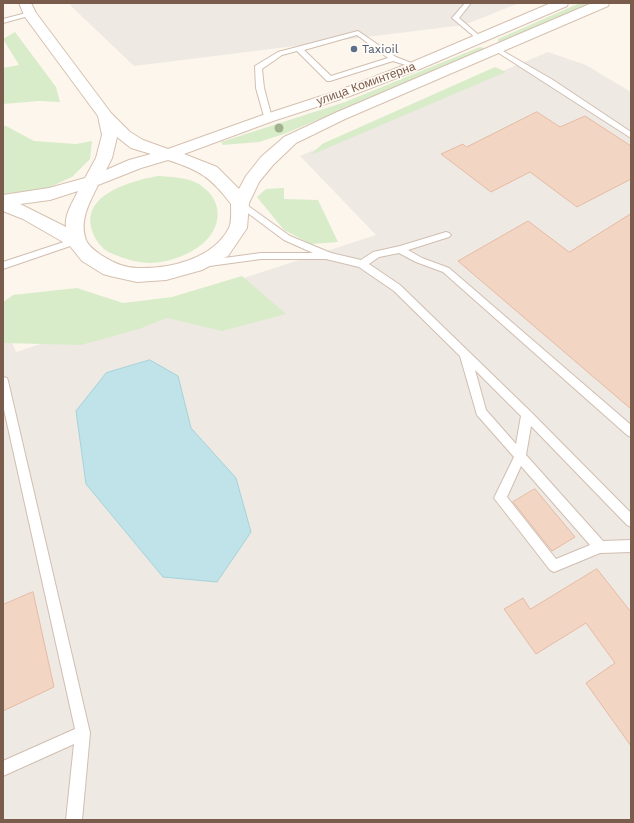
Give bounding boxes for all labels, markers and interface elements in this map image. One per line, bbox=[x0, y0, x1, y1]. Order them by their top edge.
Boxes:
place label: Taxioil bbox=[362, 42, 398, 56]
marker: Taxioil bbox=[349, 44, 359, 54]
street label: улица Коминтерна bbox=[315, 59, 417, 109]

